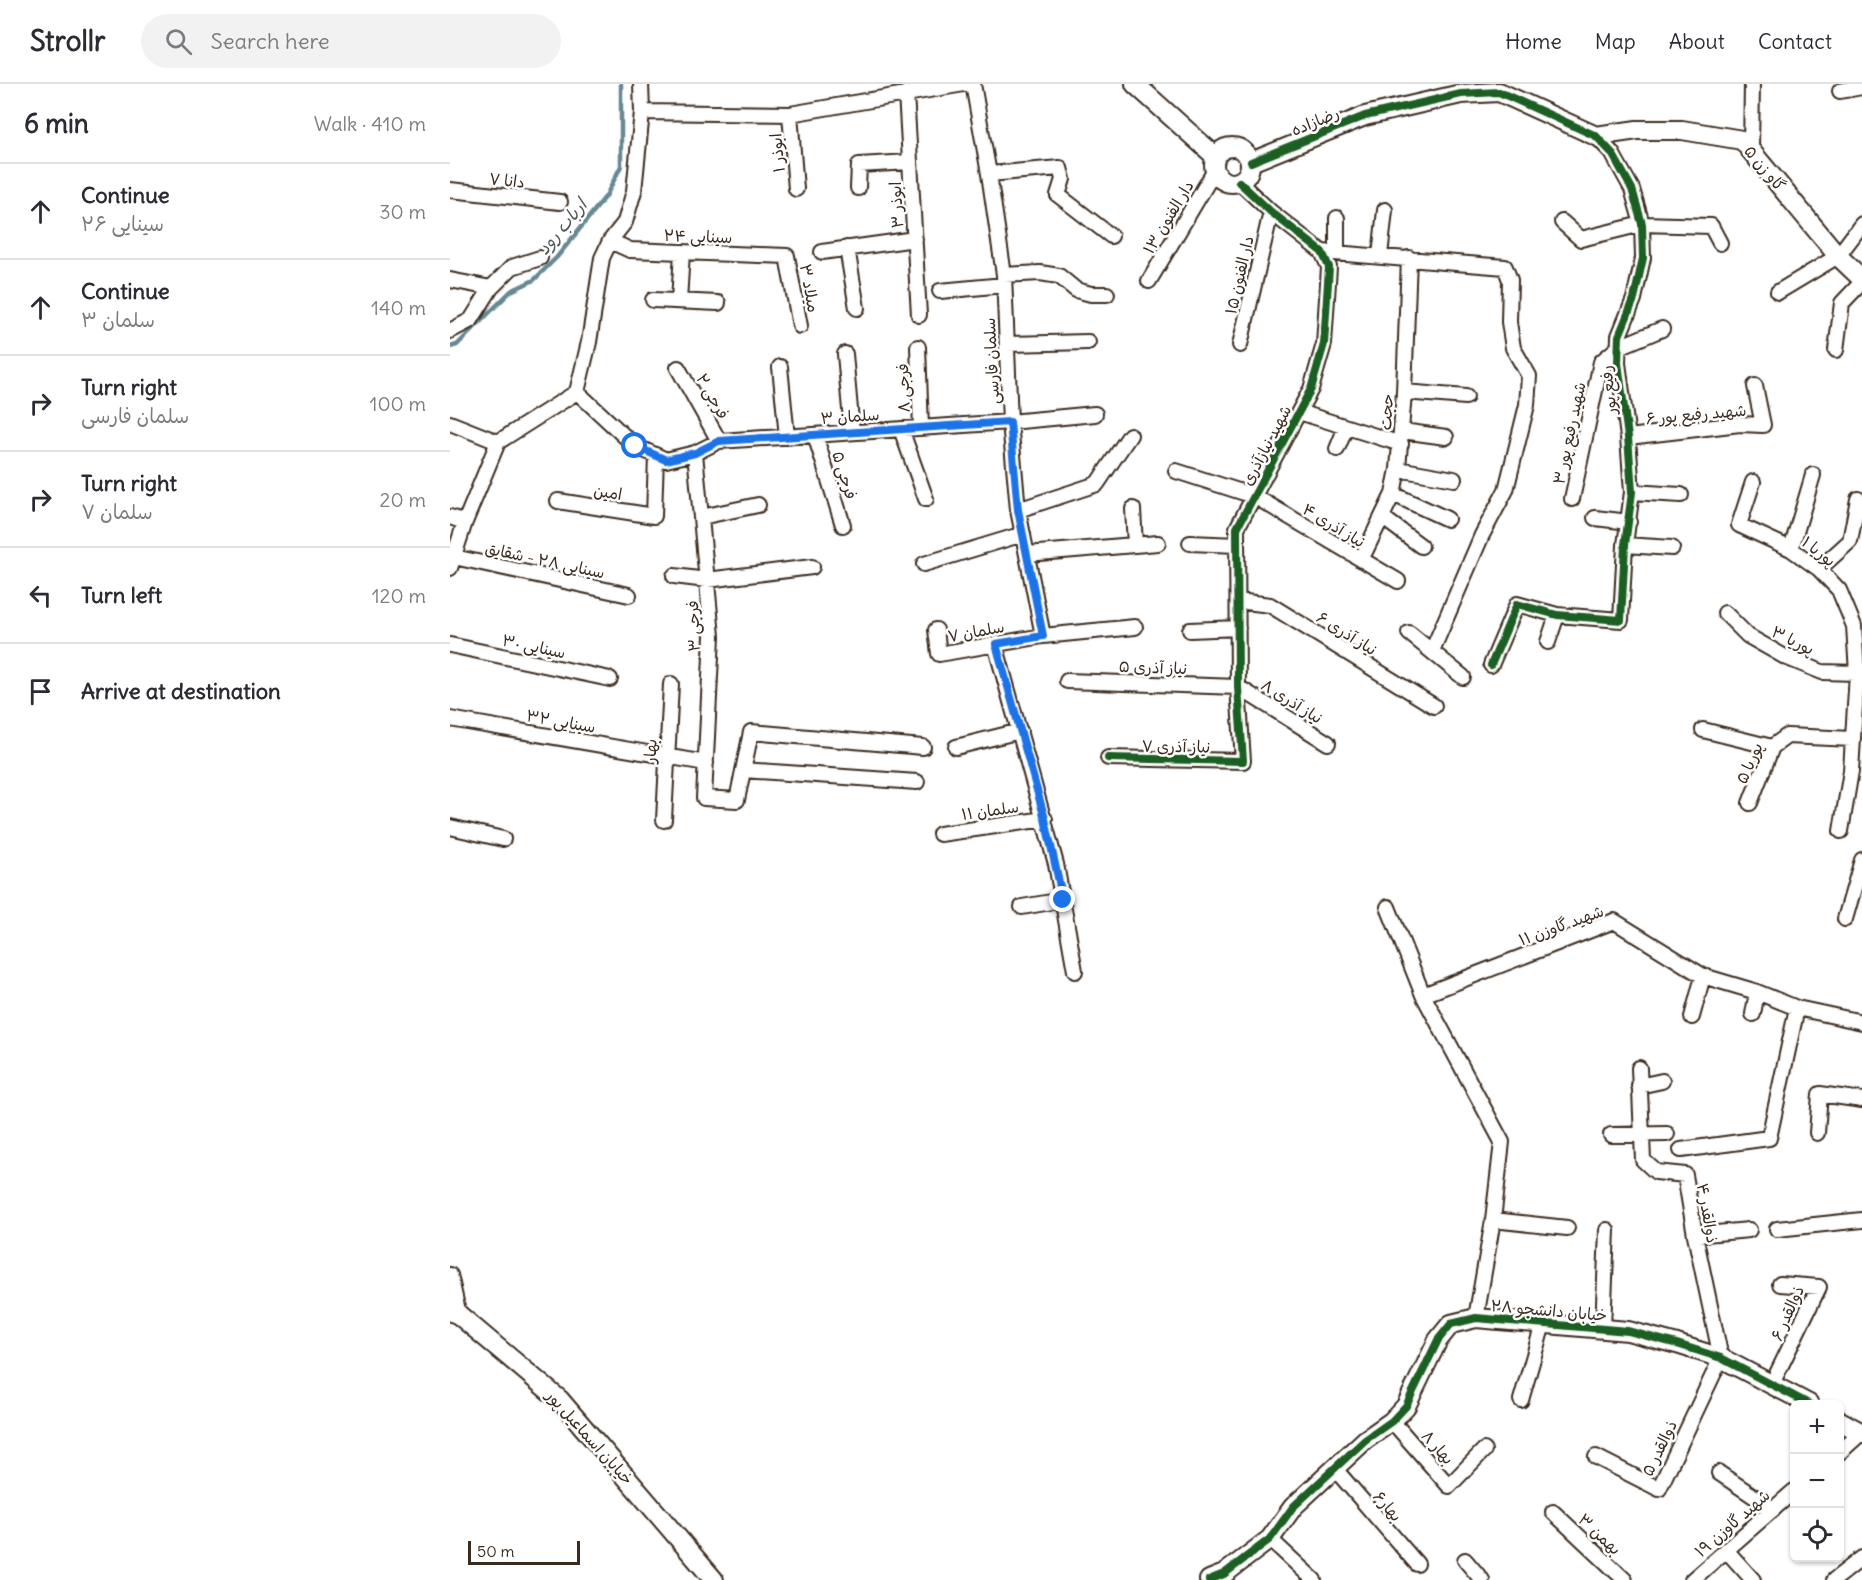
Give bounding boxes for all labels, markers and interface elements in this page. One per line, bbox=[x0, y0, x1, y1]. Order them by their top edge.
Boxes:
search box bbox=[141, 14, 561, 68]
text: Strollr bbox=[30, 23, 105, 59]
icon: search bbox=[162, 25, 195, 58]
text: Search here bbox=[210, 27, 330, 55]
text: Home bbox=[1505, 28, 1562, 55]
text: Map bbox=[1595, 28, 1636, 55]
text: About bbox=[1669, 28, 1725, 55]
text: Contact bbox=[1758, 28, 1832, 55]
street label: رضازاده bbox=[1288, 102, 1342, 140]
text: 6 min bbox=[24, 107, 89, 140]
text: Walk · 410 m bbox=[314, 111, 426, 136]
street label: ابوذر ۱ bbox=[765, 132, 790, 173]
street label: گاو زن ۵ bbox=[1740, 141, 1790, 195]
street label: دانا ۷ bbox=[488, 168, 526, 192]
street label: دار الفنون ۱۳ bbox=[1138, 177, 1199, 258]
text: Continue bbox=[81, 181, 170, 209]
street label: ابوذر ۳ bbox=[885, 181, 908, 229]
water label: ارباب رود bbox=[532, 192, 593, 259]
icon: ahead bbox=[24, 195, 57, 228]
text: 30 m bbox=[379, 199, 426, 224]
text: سینایی ۲۶ bbox=[81, 211, 164, 236]
street label: سینایی ۲۴ bbox=[663, 225, 733, 248]
street label: دار الفنون ۱۵ bbox=[1220, 234, 1259, 316]
street label: میلاد ۳ bbox=[796, 262, 824, 314]
text: Continue bbox=[81, 277, 170, 305]
icon: ahead bbox=[24, 291, 57, 324]
text: 140 m bbox=[371, 295, 426, 320]
text: سلمان ۳ bbox=[81, 307, 155, 332]
street label: سلمان فارسی bbox=[979, 317, 1004, 405]
street label: فرجی ۸ bbox=[892, 363, 915, 413]
street label: رفیع پور bbox=[1595, 364, 1623, 417]
street label: فرجی ۲ bbox=[691, 370, 734, 423]
text: Turn right bbox=[81, 373, 177, 401]
street label: شهید رفیع پور ۳ bbox=[1548, 380, 1592, 486]
icon: right bbox=[24, 387, 57, 420]
text: 100 m bbox=[369, 391, 426, 416]
street label: حجت bbox=[1375, 393, 1397, 431]
street label: شهید رفیع پور ۶ bbox=[1645, 400, 1747, 430]
street label: شهید نیازآذری bbox=[1237, 401, 1295, 489]
text: سلمان فارسی bbox=[81, 403, 189, 428]
street label: سلمان ۳ bbox=[820, 404, 880, 428]
route start bbox=[621, 432, 647, 458]
street label: فرجی ۵ bbox=[827, 449, 862, 502]
text: Turn right bbox=[81, 469, 177, 497]
street label: امین bbox=[592, 480, 624, 504]
icon: right bbox=[24, 483, 57, 516]
text: 20 m bbox=[380, 487, 426, 512]
text: سلمان ۷ bbox=[81, 499, 153, 524]
street label: نیاز آذری ۴ bbox=[1299, 499, 1369, 551]
street label: پوریا ۱ bbox=[1797, 532, 1840, 571]
street label: سینایی ۲۸ - شقایق bbox=[483, 538, 607, 583]
icon: left bbox=[24, 579, 57, 612]
text: Turn left bbox=[81, 581, 162, 609]
text: 120 m bbox=[372, 583, 426, 608]
street label: فرجی ۳ bbox=[682, 600, 705, 652]
street label: نیاز آذری ۶ bbox=[1313, 607, 1381, 659]
street label: سلمان ۷ bbox=[946, 616, 1006, 646]
street label: پوریا ۳ bbox=[1768, 621, 1818, 660]
street label: سینایی ۳۰ bbox=[500, 630, 568, 663]
street label: نیاز آذری ۵ bbox=[1118, 656, 1188, 678]
street label: نیاز آذری ۸ bbox=[1258, 674, 1326, 728]
icon: arrive bbox=[24, 675, 57, 708]
text: Arrive at destination bbox=[81, 677, 281, 705]
street label: سینایی ۳۲ bbox=[525, 705, 597, 738]
street label: نیاز آذری ۷ bbox=[1141, 735, 1211, 757]
street label: بهار bbox=[639, 738, 661, 766]
street label: پوریا ۵ bbox=[1731, 739, 1768, 787]
street label: سلمان ۱۱ bbox=[960, 796, 1020, 824]
route end bbox=[1049, 886, 1075, 912]
street label: شهید گاوزن ۱۱ bbox=[1516, 900, 1606, 950]
street label: ذوالقدر ۴ bbox=[1693, 1181, 1723, 1245]
street label: ذوالقدر ۶ bbox=[1766, 1282, 1808, 1344]
street label: خیابان دانشجو ۲۸ bbox=[1490, 1295, 1608, 1326]
street label: خیابان اسماعیل پور bbox=[540, 1384, 638, 1489]
map controls bbox=[1790, 1400, 1844, 1562]
button: + bbox=[1790, 1400, 1844, 1454]
street label: ذوالقدر ۵ bbox=[1637, 1417, 1681, 1479]
street label: بهار ۸ bbox=[1417, 1426, 1459, 1468]
button: − bbox=[1790, 1454, 1844, 1508]
street label: شهید گاوزن ۱۹ bbox=[1690, 1485, 1774, 1561]
street label: بهار۶ bbox=[1369, 1487, 1407, 1525]
button: locate bbox=[1790, 1508, 1844, 1562]
street label: بهمن ۳ bbox=[1574, 1509, 1626, 1559]
scale bar bbox=[468, 1538, 580, 1566]
text: 50 m bbox=[477, 1541, 515, 1561]

